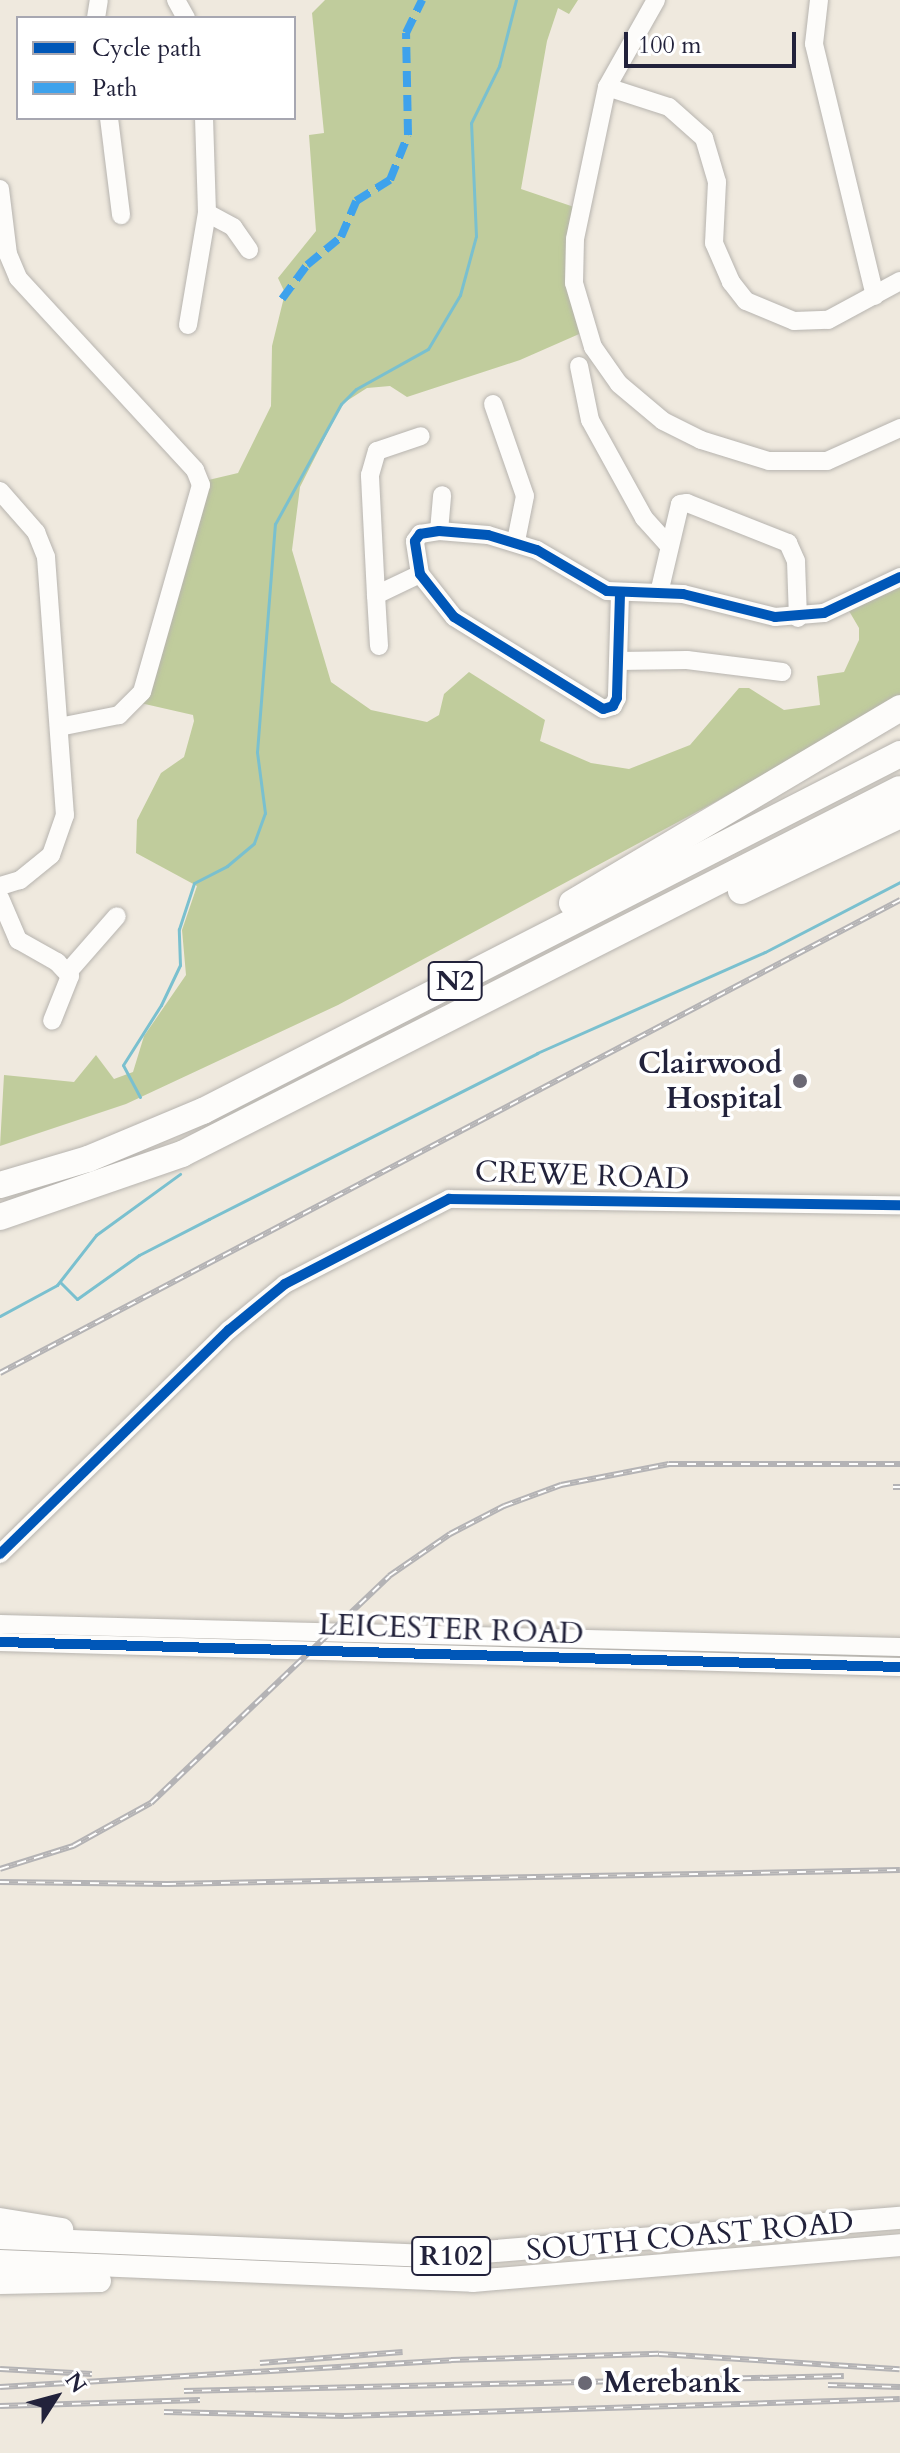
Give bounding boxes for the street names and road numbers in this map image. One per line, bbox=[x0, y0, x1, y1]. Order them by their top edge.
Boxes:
road number: N2 bbox=[427, 957, 483, 1005]
street label: CREWE ROAD bbox=[474, 1154, 690, 1198]
street label: LEICESTER ROAD bbox=[318, 1607, 584, 1653]
street label: SOUTH COAST ROAD bbox=[525, 2205, 855, 2269]
road number: R102 bbox=[411, 2232, 491, 2280]

